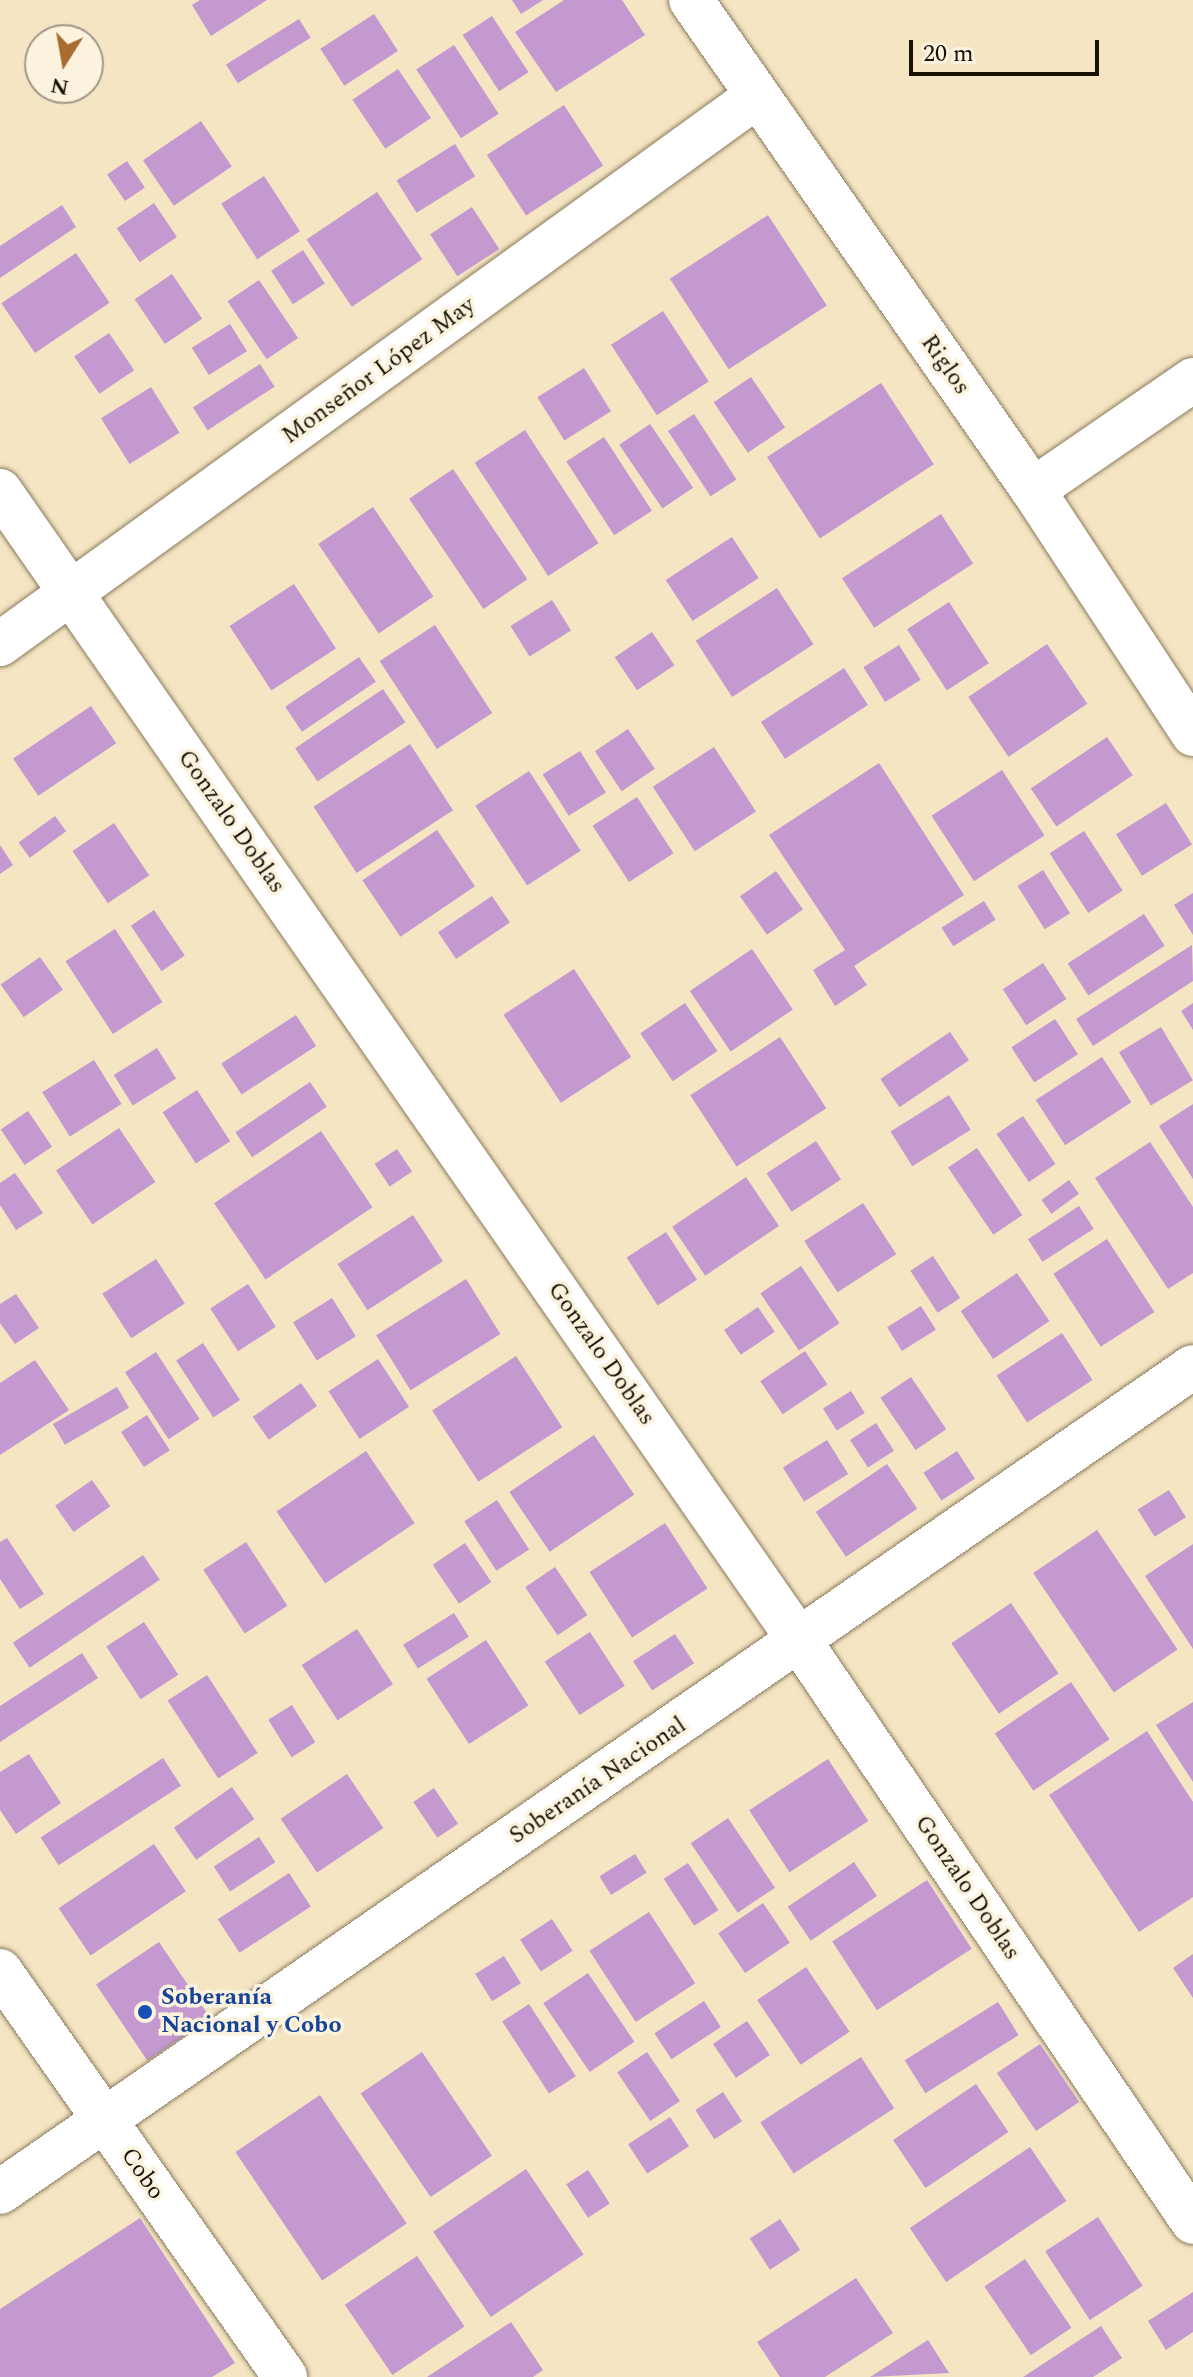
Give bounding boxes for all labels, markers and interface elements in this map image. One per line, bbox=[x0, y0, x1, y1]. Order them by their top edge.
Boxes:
north arrow bbox=[24, 24, 104, 104]
scale bar bbox=[913, 24, 1103, 74]
text: 20 m bbox=[923, 36, 974, 72]
text: N bbox=[48, 68, 72, 104]
street label: Monseñor López May bbox=[277, 291, 481, 451]
street label: Riglos bbox=[914, 329, 976, 401]
street label: Gonzalo Doblas bbox=[171, 745, 291, 899]
street label: Gonzalo Doblas bbox=[541, 1277, 661, 1431]
street label: Soberanía Nacional bbox=[504, 1711, 692, 1851]
street label: Gonzalo Doblas bbox=[908, 1810, 1026, 1966]
place label: Soberanía Nacional y Cobo bbox=[161, 1984, 342, 2040]
marker: Soberanía Nacional y Cobo bbox=[136, 2003, 154, 2021]
street label: Cobo bbox=[114, 2142, 170, 2206]

